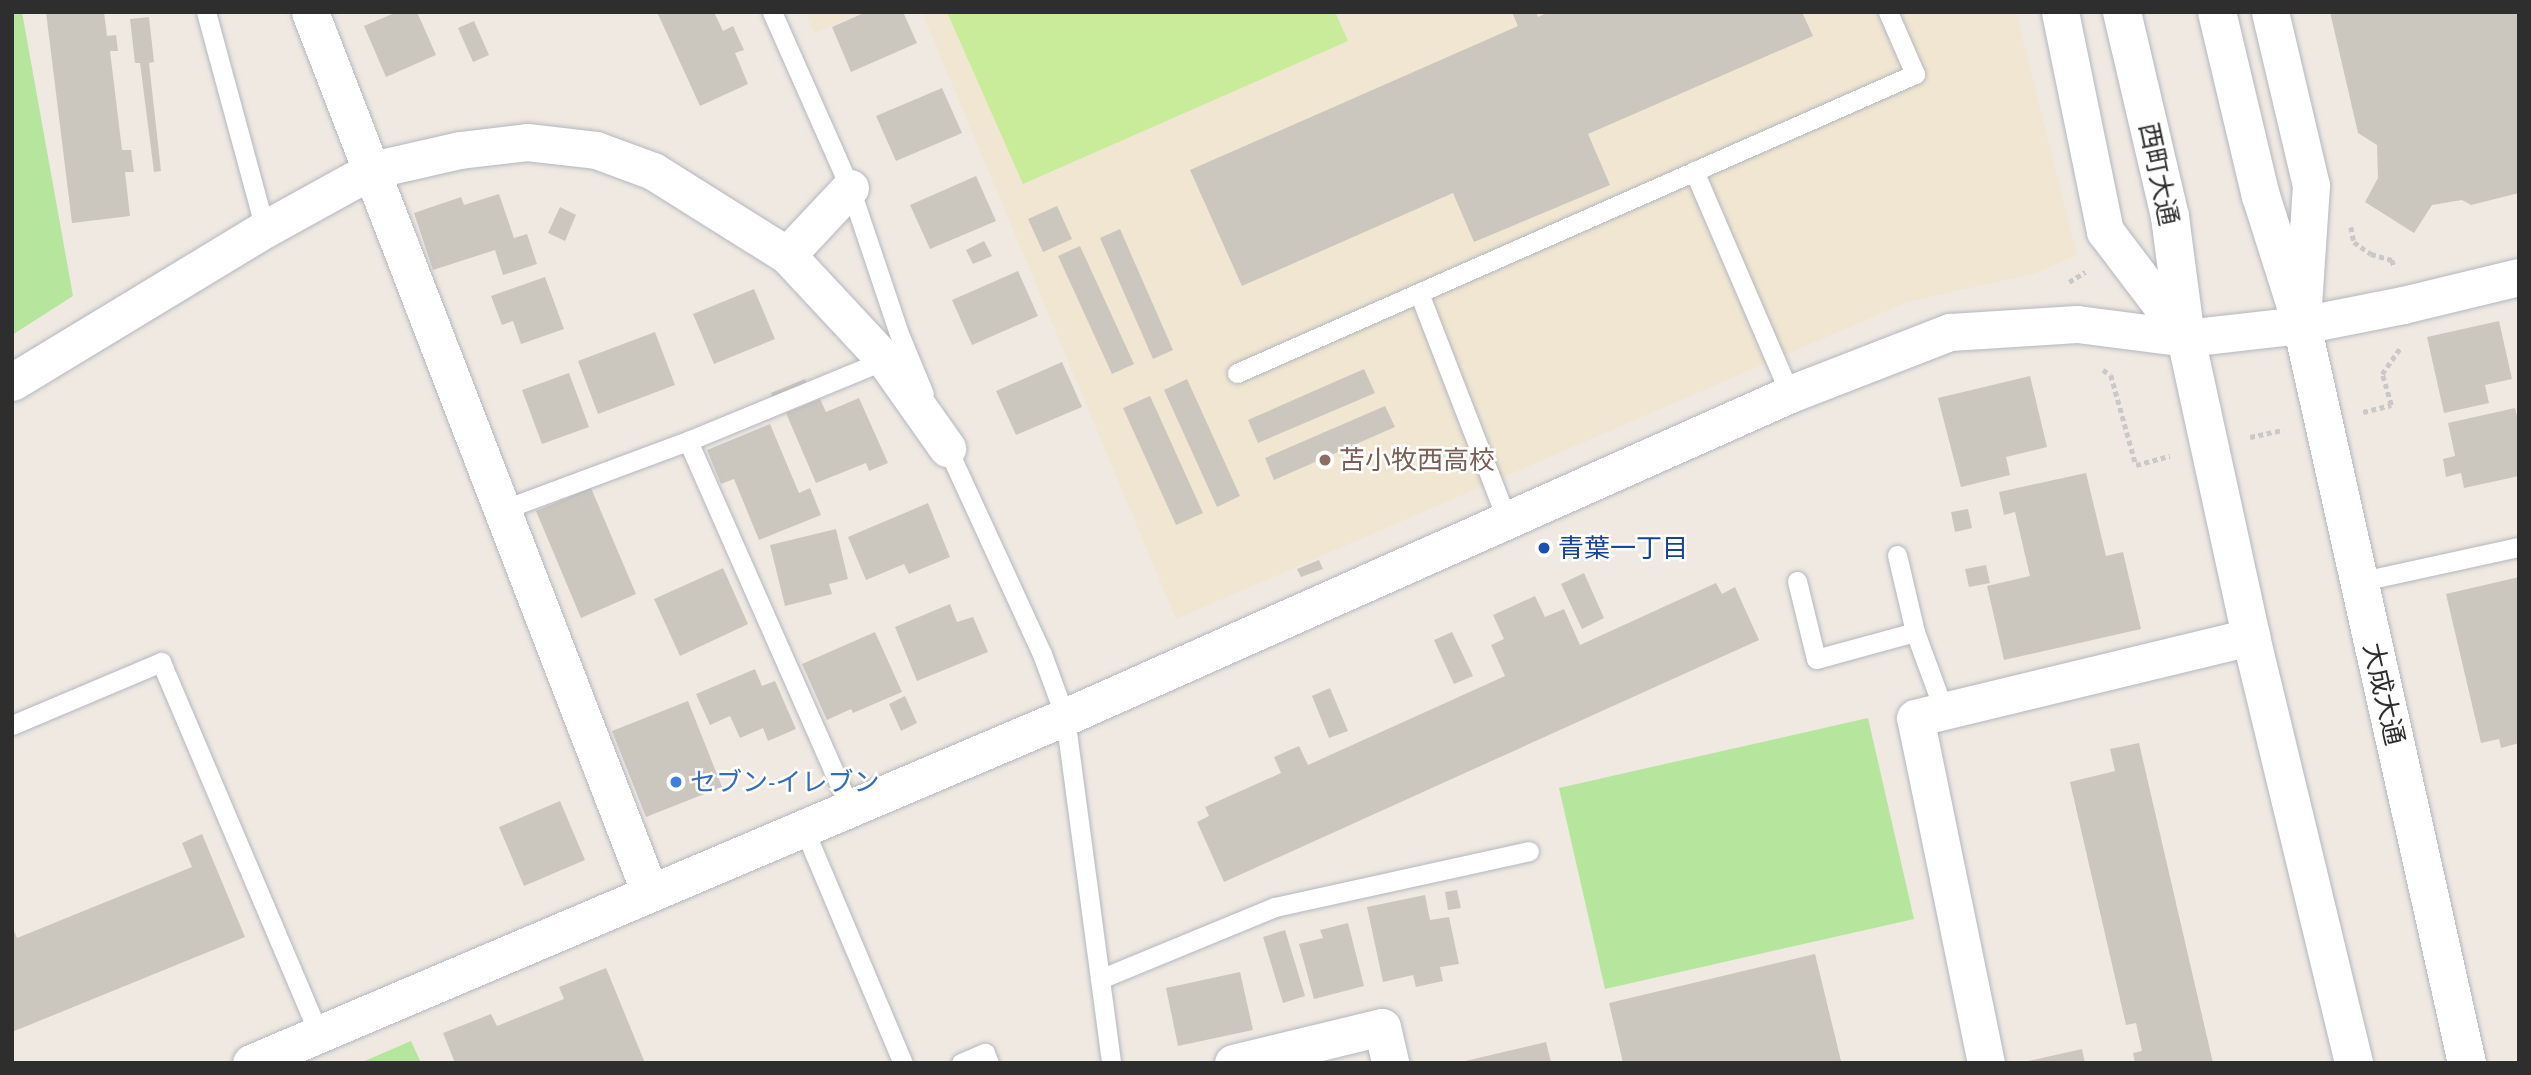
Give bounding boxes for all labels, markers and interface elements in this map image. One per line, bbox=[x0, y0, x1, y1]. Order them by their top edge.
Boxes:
street label: 西町大通 bbox=[2133, 120, 2185, 228]
place label: 苫小牧西高校 bbox=[1339, 444, 1495, 476]
marker: 苫小牧西高校 bbox=[1317, 452, 1333, 468]
place label: 青葉一丁目 bbox=[1558, 532, 1688, 564]
marker: 青葉一丁目 bbox=[1536, 540, 1552, 556]
street label: 大成大通 bbox=[2357, 640, 2411, 748]
place label: セブン-イレブン bbox=[690, 766, 880, 798]
marker: セブン-イレブン bbox=[668, 774, 684, 790]

